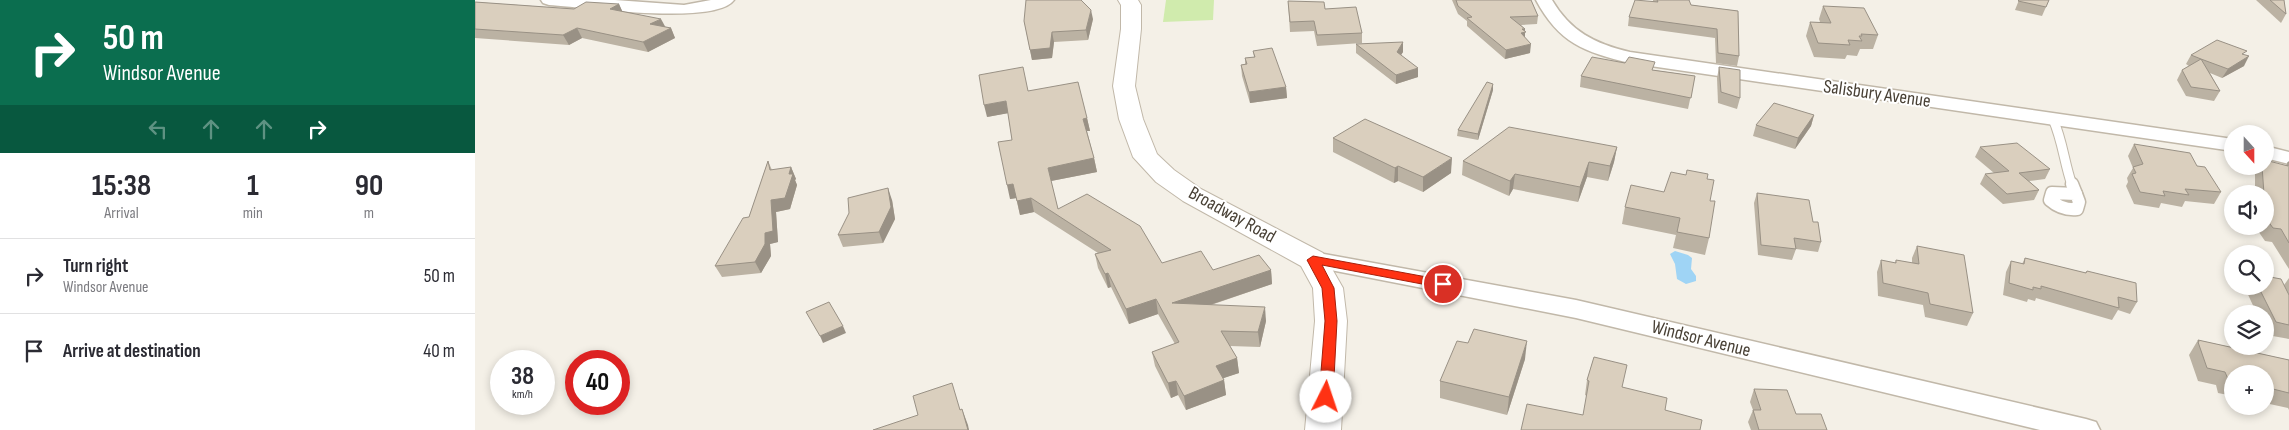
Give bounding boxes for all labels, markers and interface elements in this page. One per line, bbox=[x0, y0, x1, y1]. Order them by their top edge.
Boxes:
text: 50 m bbox=[103, 17, 164, 60]
icon: right bbox=[20, 20, 85, 85]
text: Windsor Avenue bbox=[103, 60, 221, 87]
street label: Salisbury Avenue bbox=[1822, 75, 1932, 113]
icon: left bbox=[144, 115, 172, 143]
icon: ahead bbox=[197, 115, 225, 143]
icon: ahead bbox=[250, 115, 278, 143]
icon: right bbox=[303, 115, 331, 143]
north arrow bbox=[2224, 125, 2274, 175]
map controls bbox=[2224, 125, 2274, 415]
text: 15:38 bbox=[92, 168, 151, 204]
text: 1 bbox=[247, 168, 259, 204]
text: 90 bbox=[355, 168, 383, 204]
street label: Broadway Road bbox=[1184, 182, 1280, 248]
button: sound bbox=[2224, 185, 2274, 235]
text: Arrival bbox=[104, 204, 139, 223]
text: min bbox=[243, 204, 263, 223]
text: m bbox=[364, 204, 374, 223]
button: search bbox=[2224, 245, 2274, 295]
text: Turn right bbox=[63, 255, 128, 278]
icon: right bbox=[20, 262, 48, 290]
pin bbox=[1422, 263, 1464, 305]
text: 50 m bbox=[424, 265, 455, 288]
icon: arrive bbox=[1429, 270, 1457, 298]
text: Windsor Avenue bbox=[63, 278, 149, 297]
button: layers bbox=[2224, 305, 2274, 355]
street label: Windsor Avenue bbox=[1649, 316, 1753, 362]
icon: arrive bbox=[20, 337, 48, 365]
text: Arrive at destination bbox=[63, 340, 201, 363]
text: 40 m bbox=[423, 340, 455, 363]
speed limit sign: 40 bbox=[565, 350, 630, 415]
text: 38 bbox=[511, 361, 534, 392]
button: + bbox=[2224, 365, 2274, 415]
position arrow bbox=[1299, 370, 1351, 422]
text: km/h bbox=[512, 387, 533, 402]

